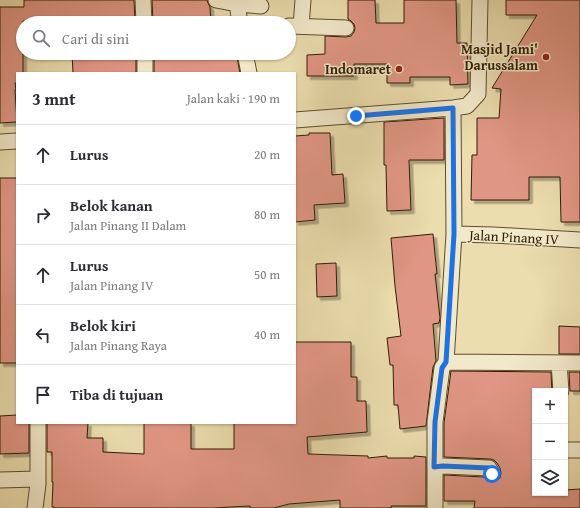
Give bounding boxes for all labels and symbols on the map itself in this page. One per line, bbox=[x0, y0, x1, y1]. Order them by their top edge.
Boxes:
place label: Masjid Jami' Darussalam bbox=[461, 39, 538, 75]
marker: Masjid Jami' Darussalam bbox=[541, 52, 551, 62]
place label: Indomaret bbox=[325, 59, 392, 79]
marker: Indomaret bbox=[394, 64, 404, 74]
route end bbox=[347, 107, 365, 125]
street label: Jalan Pinang IV bbox=[467, 225, 559, 249]
route start bbox=[483, 465, 501, 483]

